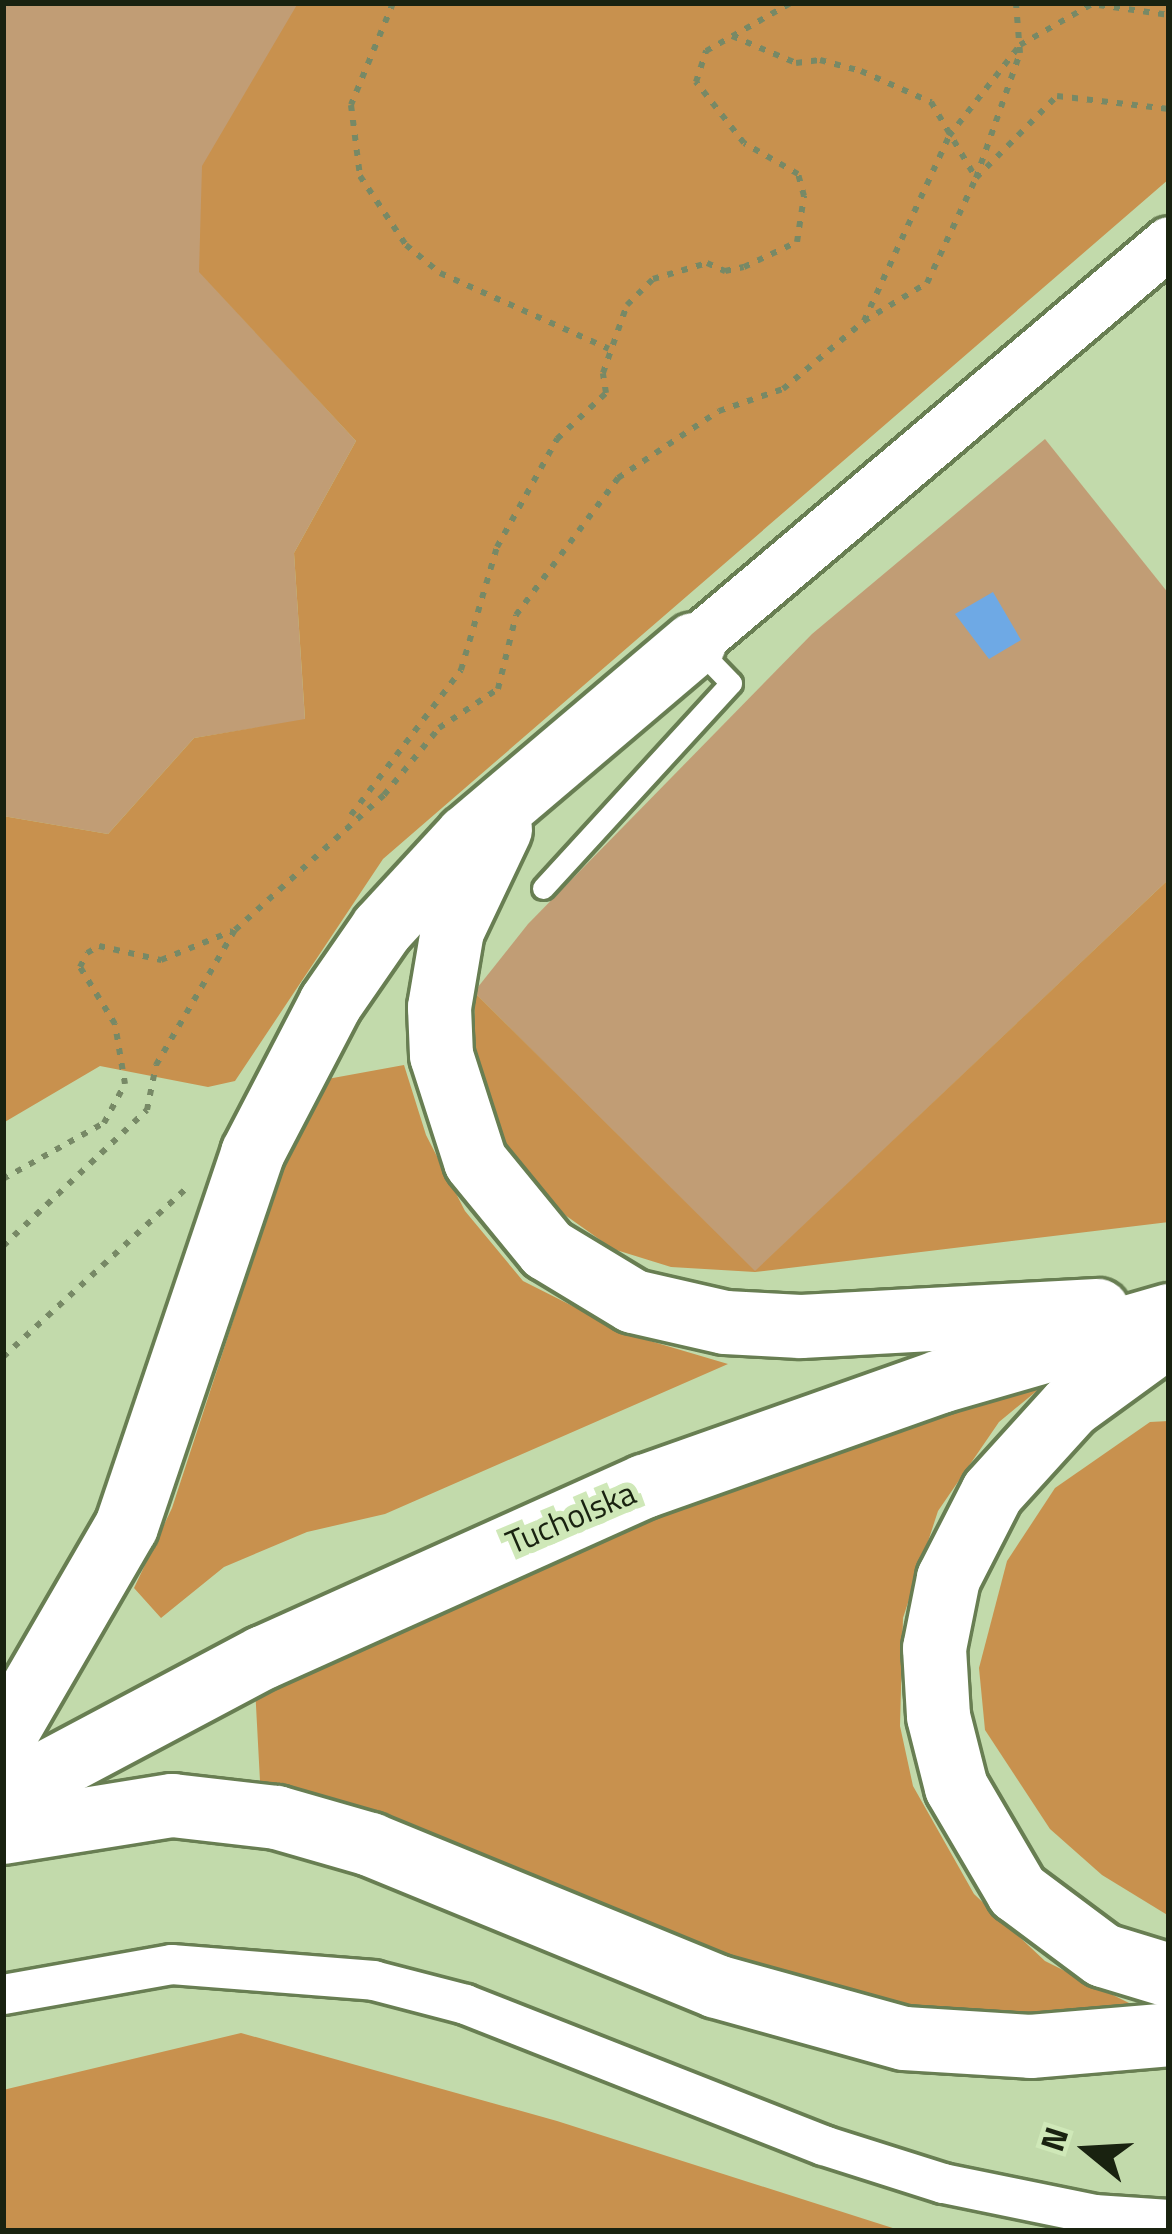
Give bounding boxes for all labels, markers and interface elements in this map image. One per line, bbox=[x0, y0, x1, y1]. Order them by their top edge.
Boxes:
street label: Tucholska bbox=[500, 1473, 642, 1563]
north arrow bbox=[1028, 2090, 1148, 2210]
text: N bbox=[1026, 2120, 1081, 2157]

